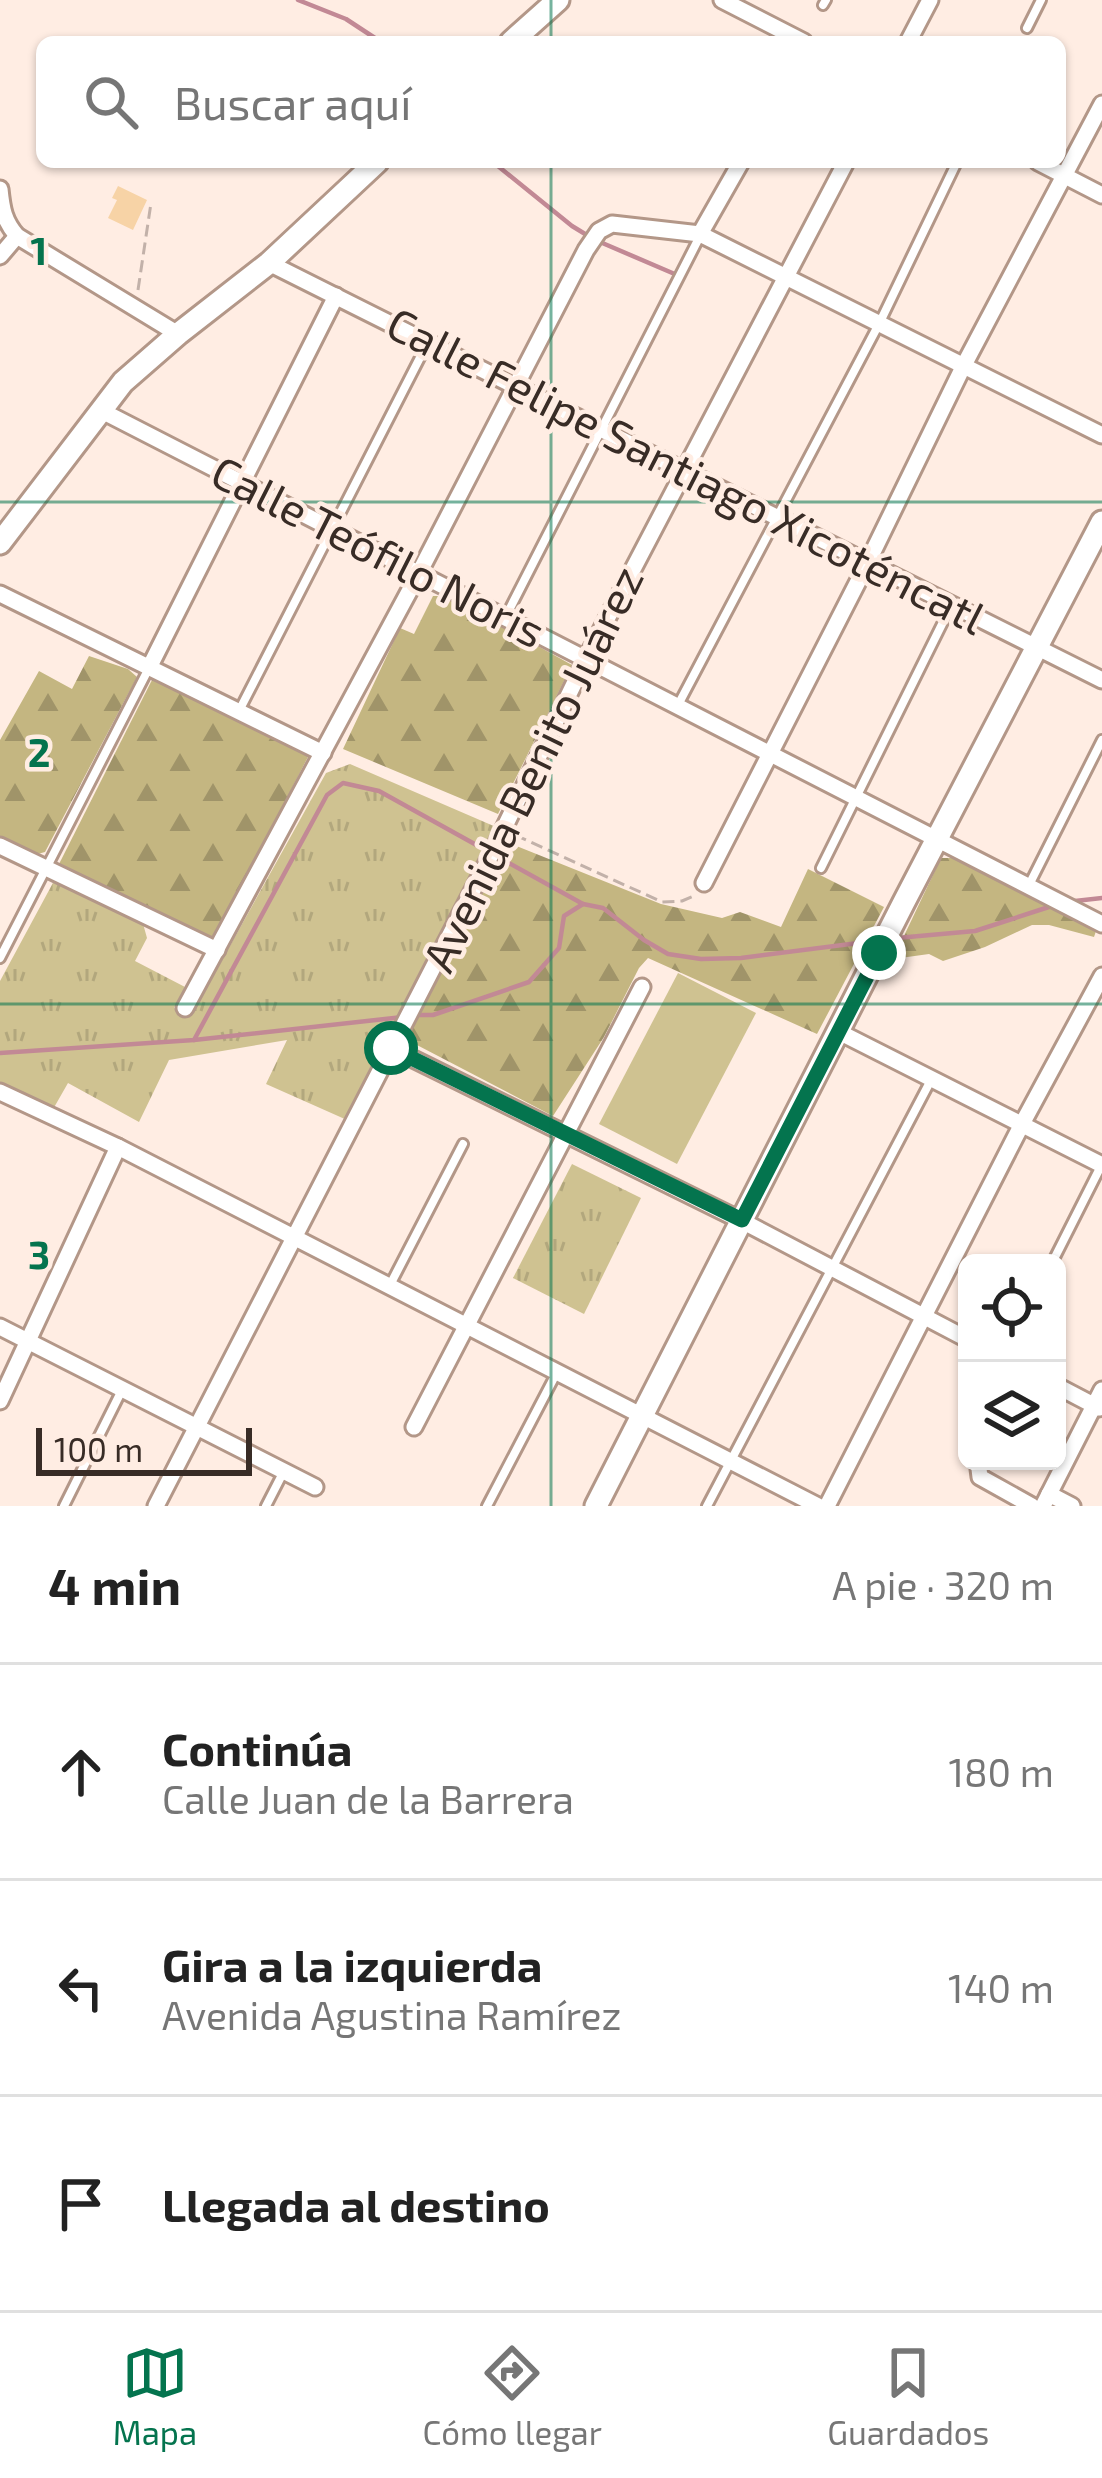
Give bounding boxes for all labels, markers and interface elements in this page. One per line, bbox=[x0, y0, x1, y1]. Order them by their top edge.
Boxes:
search box bbox=[36, 36, 1066, 168]
icon: search bbox=[78, 69, 144, 135]
text: Buscar aquí bbox=[174, 75, 411, 129]
text: 1 bbox=[31, 226, 47, 273]
street label: Calle Felipe Santiago Xicoténcatl bbox=[379, 294, 995, 644]
street label: Calle Teófilo Noris bbox=[203, 443, 554, 657]
street label: Avenida Benito Juárez bbox=[410, 557, 653, 980]
text: 2 bbox=[28, 728, 50, 775]
route end bbox=[852, 926, 906, 980]
route start bbox=[364, 1021, 418, 1075]
text: 3 bbox=[28, 1230, 50, 1277]
map controls bbox=[958, 1254, 1066, 1470]
button: locate bbox=[958, 1254, 1066, 1362]
button: layers bbox=[958, 1362, 1066, 1470]
scale bar bbox=[36, 1422, 252, 1475]
text: 100 m bbox=[54, 1429, 143, 1469]
text: 4 min bbox=[48, 1554, 181, 1615]
text: A pie · 320 m bbox=[832, 1561, 1054, 1608]
text: Continúa bbox=[162, 1721, 352, 1775]
icon: ahead bbox=[48, 1739, 114, 1805]
text: 180 m bbox=[948, 1748, 1054, 1795]
text: Calle Juan de la Barrera bbox=[162, 1775, 574, 1822]
text: Gira a la izquierda bbox=[162, 1937, 542, 1991]
icon: left bbox=[48, 1955, 114, 2021]
text: 140 m bbox=[948, 1964, 1054, 2011]
text: Avenida Agustina Ramírez bbox=[162, 1991, 621, 2038]
icon: arrive bbox=[48, 2171, 114, 2237]
text: Llegada al destino bbox=[162, 2177, 550, 2231]
tab: Mapa bbox=[113, 2340, 197, 2452]
tab: Cómo llegar bbox=[422, 2340, 602, 2452]
tab: Guardados bbox=[827, 2340, 989, 2452]

